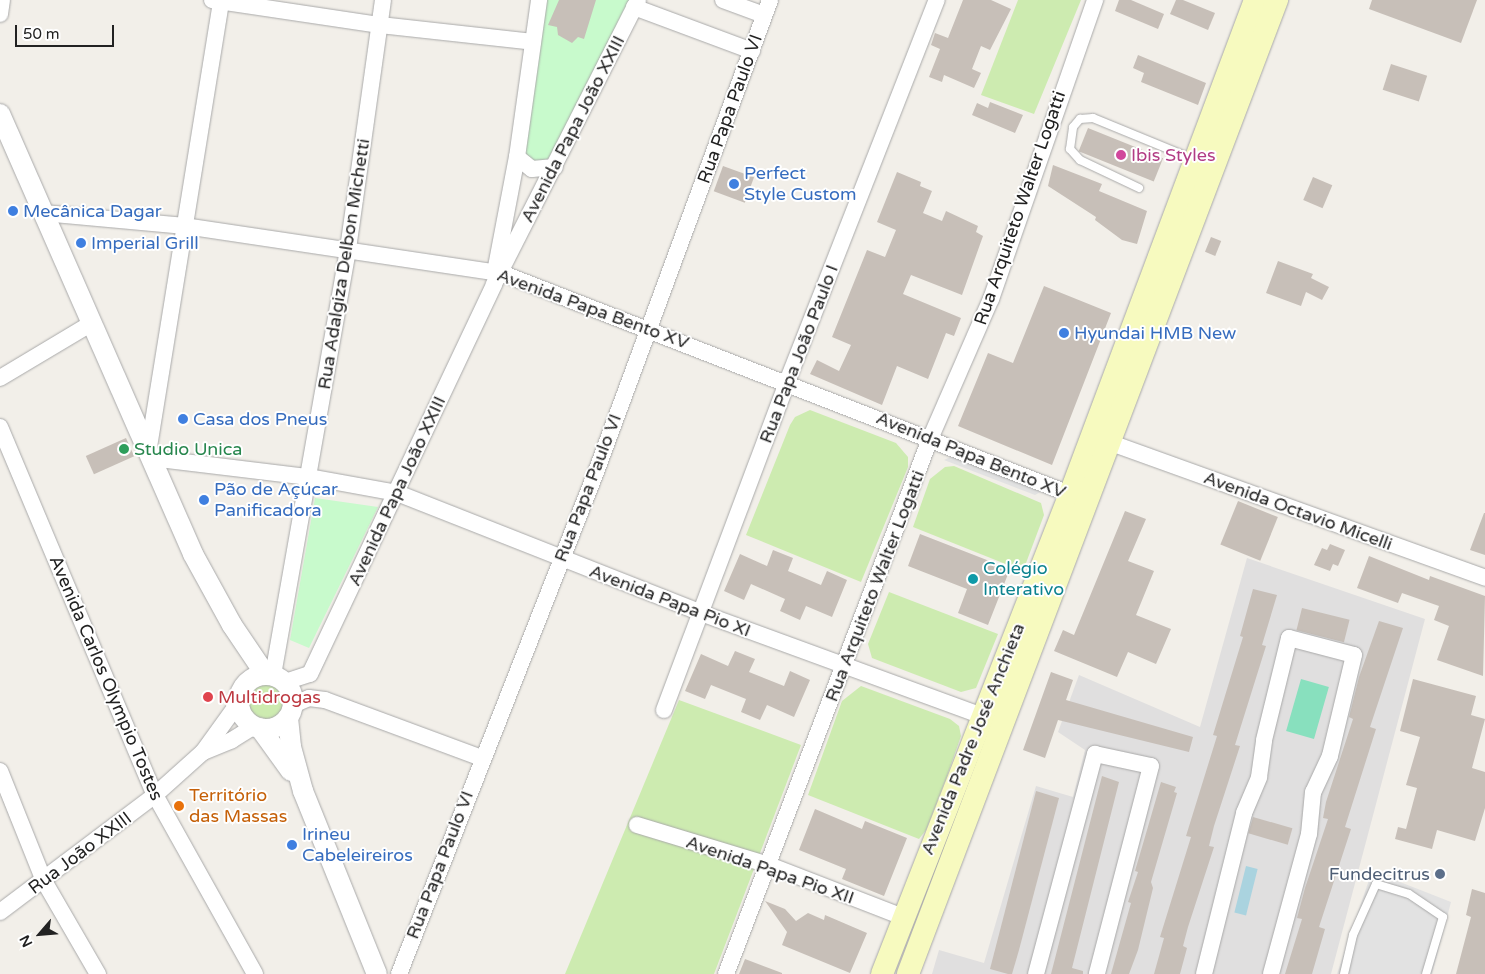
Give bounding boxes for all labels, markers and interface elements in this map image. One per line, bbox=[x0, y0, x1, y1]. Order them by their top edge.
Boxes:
scale bar bbox=[18, 15, 116, 47]
text: 50 m bbox=[23, 25, 60, 43]
street label: Avenida Papa João XXIII bbox=[516, 32, 630, 226]
street label: Rua Papa Paulo VI bbox=[693, 32, 767, 186]
street label: Rua Arquiteto Walter Logatti bbox=[970, 88, 1070, 328]
street label: Rua Adalgiza Delbon Michetti bbox=[313, 137, 375, 391]
place label: Ibis Styles bbox=[1131, 144, 1216, 166]
marker: Ibis Styles bbox=[1115, 149, 1127, 161]
place label: Perfect Style Custom bbox=[744, 163, 857, 205]
marker: Perfect Style Custom bbox=[728, 178, 740, 190]
place label: Mecânica Dagar bbox=[23, 200, 162, 222]
marker: Mecânica Dagar bbox=[7, 205, 19, 217]
place label: Imperial Grill bbox=[91, 232, 199, 254]
marker: Imperial Grill bbox=[75, 237, 87, 249]
street label: Rua Papa João Paulo I bbox=[755, 262, 843, 446]
street label: Avenida Papa Bento XV bbox=[494, 264, 692, 354]
place label: Hyundai HMB New bbox=[1074, 322, 1236, 344]
marker: Hyundai HMB New bbox=[1058, 327, 1070, 339]
street label: Avenida Papa João XXIII bbox=[343, 393, 451, 589]
street label: Avenida Papa Bento XV bbox=[873, 407, 1069, 503]
place label: Casa dos Pneus bbox=[193, 408, 327, 430]
street label: Rua Papa Paulo VI bbox=[550, 411, 626, 565]
marker: Casa dos Pneus bbox=[177, 413, 189, 425]
place label: Studio Unica bbox=[134, 438, 242, 460]
marker: Studio Unica bbox=[118, 443, 130, 455]
street label: Rua Arquiteto Walter Logatti bbox=[821, 467, 929, 705]
street label: Avenida Octavio Micelli bbox=[1201, 467, 1395, 555]
place label: Pão de Açúcar Panificadora bbox=[214, 479, 338, 522]
marker: Pão de Açúcar Panificadora bbox=[198, 494, 210, 506]
street label: Avenida Carlos Olympio Tostes bbox=[45, 552, 167, 804]
place label: Colégio Interativo bbox=[983, 558, 1064, 600]
street label: Avenida Papa Pio XI bbox=[586, 560, 754, 642]
marker: Colégio Interativo bbox=[967, 573, 979, 585]
street label: Avenida Padre José Anchieta bbox=[917, 620, 1029, 858]
place label: Multidrogas bbox=[218, 686, 321, 708]
marker: Multidrogas bbox=[202, 691, 214, 703]
place label: Território das Massas bbox=[189, 785, 287, 828]
street label: Rua Papa Paulo VI bbox=[402, 788, 478, 942]
marker: Território das Massas bbox=[173, 800, 185, 812]
street label: Rua João XXIII bbox=[24, 807, 136, 899]
place label: Irineu Cabeleireiros bbox=[302, 824, 413, 866]
street label: Avenida Papa Pio XII bbox=[683, 831, 857, 909]
marker: Irineu Cabeleireiros bbox=[286, 839, 298, 851]
place label: Fundecitrus bbox=[1329, 863, 1430, 885]
marker: Fundecitrus bbox=[1434, 868, 1446, 880]
north arrow bbox=[15, 909, 65, 959]
text: N bbox=[16, 932, 36, 950]

